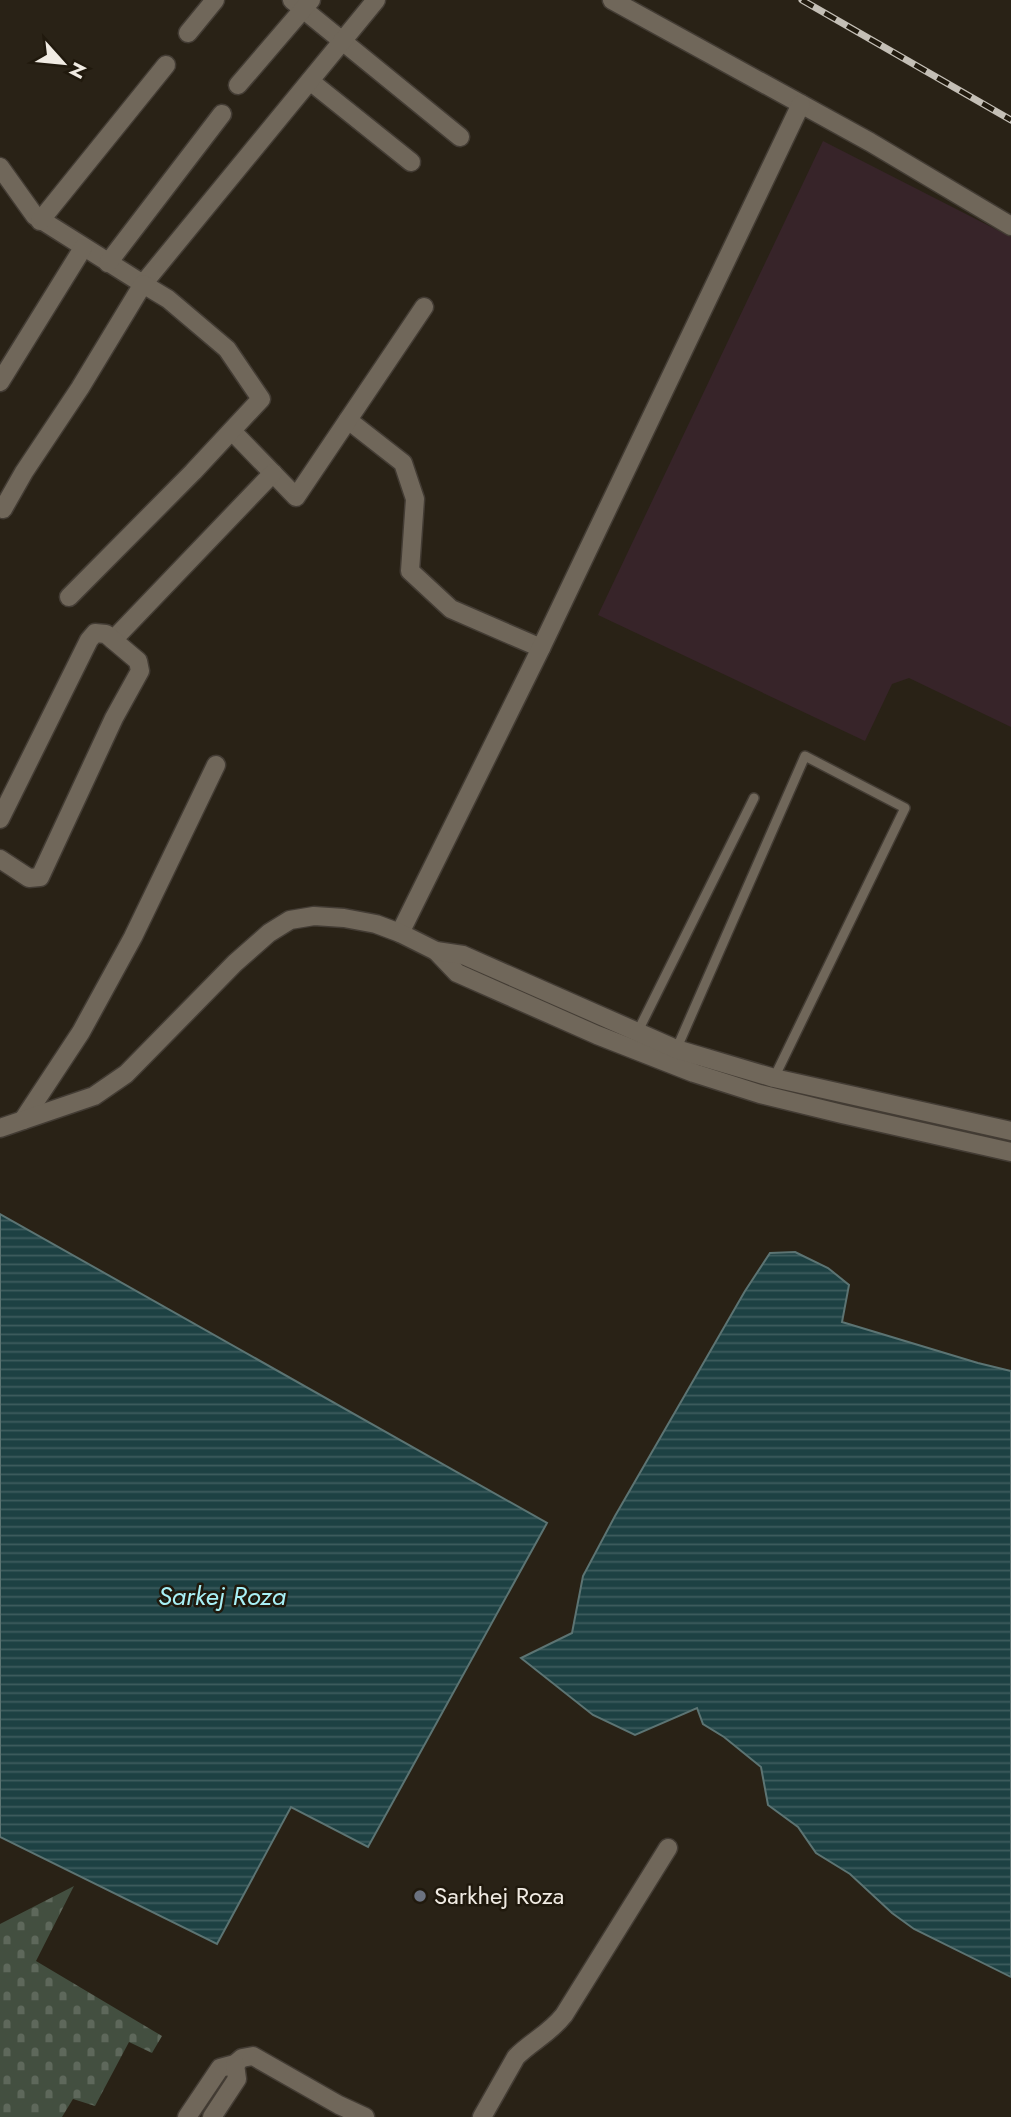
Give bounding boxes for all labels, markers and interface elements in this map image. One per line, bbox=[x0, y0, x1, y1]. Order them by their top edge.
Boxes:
north arrow bbox=[28, 28, 98, 98]
text: N bbox=[62, 58, 93, 83]
water label: Sarkej Roza bbox=[158, 1577, 287, 1615]
place label: Sarkhej Roza bbox=[434, 1878, 564, 1913]
marker: Sarkhej Roza bbox=[412, 1888, 428, 1904]

